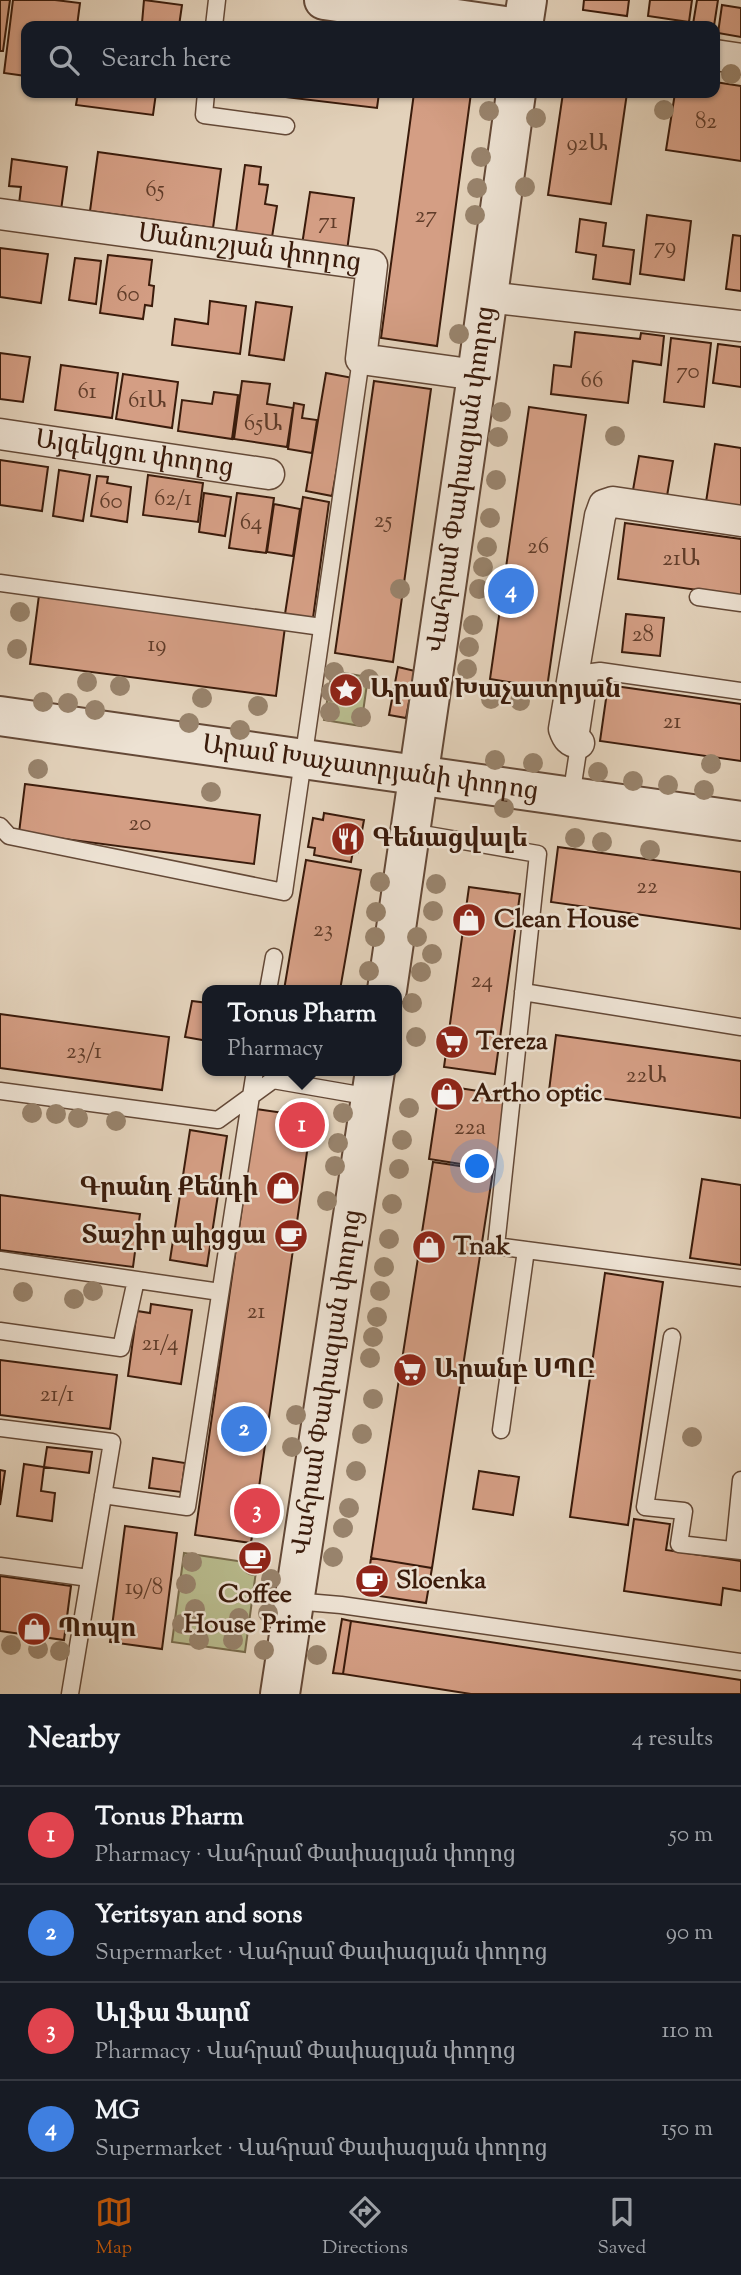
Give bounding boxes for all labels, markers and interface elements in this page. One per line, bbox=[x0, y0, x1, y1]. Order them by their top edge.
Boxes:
search box bbox=[21, 21, 720, 98]
icon: search bbox=[45, 41, 83, 79]
text: Search here bbox=[101, 41, 231, 78]
house number: 82 bbox=[695, 106, 717, 139]
house number: 92Ա bbox=[566, 128, 608, 161]
house number: 65 bbox=[145, 174, 165, 207]
house number: 27 bbox=[415, 200, 438, 233]
house number: 71 bbox=[318, 206, 338, 239]
street label: Մանուշյան փողոց bbox=[136, 215, 364, 282]
house number: 79 bbox=[654, 231, 676, 264]
house number: 60 bbox=[116, 279, 140, 312]
street label: Վահրամ Փափազյան փողոց bbox=[418, 304, 505, 655]
house number: 70 bbox=[676, 356, 700, 389]
house number: 66 bbox=[581, 365, 603, 398]
house number: 61 bbox=[77, 376, 97, 409]
house number: 61Ա bbox=[128, 385, 166, 418]
house number: 65Ա bbox=[244, 408, 282, 441]
street label: Այգեկցու փողոց bbox=[33, 421, 236, 487]
house number: 62/1 bbox=[154, 483, 192, 516]
house number: 60 bbox=[99, 486, 123, 519]
house number: 25 bbox=[374, 505, 392, 538]
house number: 64 bbox=[240, 507, 262, 540]
house number: 26 bbox=[527, 531, 549, 564]
house number: 21Ա bbox=[662, 543, 700, 576]
pin: 4 bbox=[488, 565, 534, 617]
house number: 28 bbox=[632, 619, 654, 652]
house number: 19 bbox=[148, 629, 166, 662]
place icon: Արամ Խաչատրյան bbox=[327, 671, 365, 709]
place label: Արամ Խաչատրյան bbox=[370, 672, 621, 709]
house number: 21 bbox=[663, 706, 681, 739]
street label: Արամ Խաչատրյանի փողոց bbox=[200, 726, 541, 811]
house number: 20 bbox=[129, 808, 151, 841]
restaurant icon: Գենացվալե bbox=[329, 820, 367, 858]
place label: Գենացվալե bbox=[372, 821, 527, 858]
house number: 22 bbox=[636, 871, 658, 904]
shop icon: Clean House bbox=[450, 901, 488, 939]
place label: Clean House bbox=[494, 902, 639, 939]
house number: 23 bbox=[313, 914, 333, 947]
house number: 24 bbox=[471, 965, 493, 998]
popup bbox=[202, 985, 402, 1076]
text: Tonus Pharm bbox=[228, 996, 376, 1033]
supermarket icon: Tereza bbox=[433, 1023, 471, 1061]
place label: Tereza bbox=[476, 1024, 548, 1061]
text: Pharmacy bbox=[228, 1033, 323, 1066]
house number: 23/1 bbox=[66, 1036, 102, 1069]
house number: 22Ա bbox=[626, 1060, 666, 1093]
shop icon: Artho optic bbox=[428, 1075, 466, 1113]
place label: Artho optic bbox=[472, 1076, 602, 1113]
pin: 1 bbox=[279, 1099, 325, 1151]
house number: 22a bbox=[454, 1112, 486, 1145]
your location bbox=[460, 1149, 494, 1183]
shop icon: Գրանդ Քենդի bbox=[264, 1169, 302, 1207]
place label: Գրանդ Քենդի bbox=[79, 1170, 258, 1207]
street label: Վահրամ Փափազյան փողոց bbox=[283, 1207, 372, 1558]
cafe icon: Տաշիր պիցցա bbox=[272, 1217, 310, 1255]
place label: Տաշիր պիցցա bbox=[82, 1218, 266, 1255]
shop icon: Tnak bbox=[410, 1228, 448, 1266]
place label: Tnak bbox=[453, 1229, 511, 1266]
house number: 21 bbox=[247, 1296, 265, 1329]
house number: 21/4 bbox=[141, 1328, 179, 1361]
supermarket icon: Արանբ ՍՊԸ bbox=[391, 1351, 429, 1389]
place label: Արանբ ՍՊԸ bbox=[434, 1352, 596, 1389]
house number: 21/1 bbox=[40, 1379, 74, 1412]
pin: 2 bbox=[221, 1403, 267, 1455]
pin: 3 bbox=[234, 1485, 280, 1537]
cafe icon: Coffee House Prime bbox=[236, 1539, 274, 1577]
cafe icon: Sloenka bbox=[353, 1562, 391, 1600]
place label: Sloenka bbox=[396, 1563, 486, 1600]
house number: 19/8 bbox=[125, 1572, 163, 1605]
place label: Coffee House Prime bbox=[184, 1577, 326, 1644]
shop icon: Պոպո bbox=[15, 1610, 53, 1648]
place label: Պոպո bbox=[58, 1611, 136, 1648]
text: Nearby bbox=[28, 1718, 120, 1761]
text: 4 results bbox=[632, 1723, 713, 1756]
text: Tonus Pharm bbox=[95, 1799, 244, 1836]
text: 1 bbox=[47, 1819, 55, 1852]
text: 50 m bbox=[669, 1819, 713, 1852]
text: Pharmacy · Վահրամ Փափազյան փողոց bbox=[95, 1839, 516, 1872]
text: Yeritsyan and sons bbox=[95, 1897, 302, 1934]
text: 2 bbox=[46, 1917, 56, 1950]
text: 90 m bbox=[666, 1917, 713, 1950]
text: Supermarket · Վահրամ Փափազյան փողոց bbox=[95, 1937, 547, 1970]
text: Ալֆա Ֆարմ bbox=[95, 1996, 249, 2033]
text: 3 bbox=[46, 2015, 56, 2048]
text: 110 m bbox=[662, 2015, 713, 2048]
text: Pharmacy · Վահրամ Փափազյան փողոց bbox=[95, 2036, 516, 2069]
text: MG bbox=[95, 2093, 140, 2130]
text: 4 bbox=[45, 2113, 57, 2146]
text: 150 m bbox=[661, 2113, 713, 2146]
text: Supermarket · Վահրամ Փափազյան փողոց bbox=[95, 2133, 547, 2166]
tab: Map bbox=[95, 2193, 133, 2262]
tab: Directions bbox=[322, 2193, 408, 2262]
tab: Saved bbox=[597, 2193, 646, 2262]

